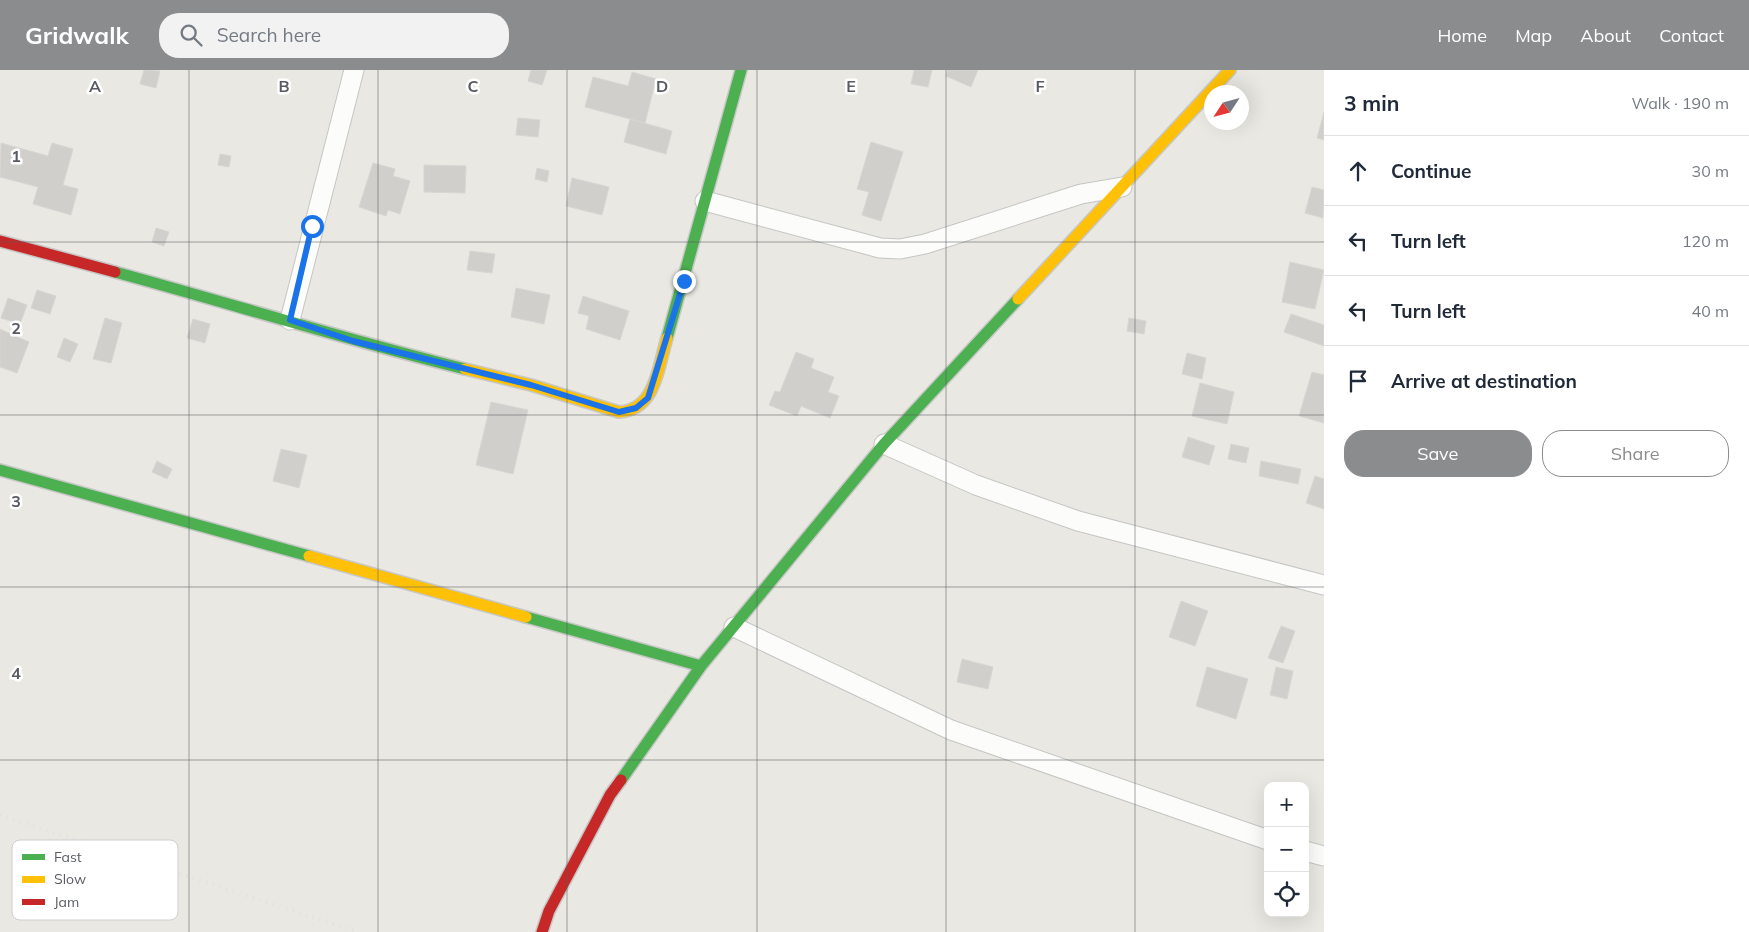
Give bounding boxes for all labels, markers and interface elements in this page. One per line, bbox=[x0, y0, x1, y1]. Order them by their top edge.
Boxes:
search box bbox=[159, 13, 509, 58]
text: Gridwalk bbox=[25, 20, 129, 50]
icon: search bbox=[177, 21, 205, 49]
text: Search here bbox=[217, 23, 321, 47]
text: Home bbox=[1437, 24, 1487, 47]
text: Map bbox=[1515, 24, 1552, 47]
text: About bbox=[1580, 24, 1631, 47]
text: Contact bbox=[1659, 24, 1724, 47]
text: A bbox=[89, 76, 101, 96]
text: B bbox=[278, 76, 290, 96]
text: C bbox=[468, 76, 479, 96]
text: D bbox=[656, 76, 668, 96]
text: E bbox=[846, 76, 856, 96]
text: F bbox=[1035, 76, 1045, 96]
north arrow bbox=[1204, 85, 1249, 130]
text: 3 min bbox=[1344, 90, 1399, 116]
text: Walk · 190 m bbox=[1631, 93, 1729, 113]
text: 1 bbox=[11, 146, 21, 166]
icon: ahead bbox=[1344, 157, 1372, 185]
text: Continue bbox=[1391, 159, 1471, 183]
text: 30 m bbox=[1692, 161, 1729, 181]
route start bbox=[301, 215, 324, 238]
icon: left bbox=[1344, 227, 1372, 255]
text: Turn left bbox=[1391, 229, 1466, 253]
text: 120 m bbox=[1682, 231, 1729, 251]
route end bbox=[673, 270, 696, 293]
icon: left bbox=[1344, 297, 1372, 325]
text: Turn left bbox=[1391, 299, 1466, 323]
text: 40 m bbox=[1692, 301, 1729, 321]
text: 2 bbox=[11, 318, 21, 338]
icon: arrive bbox=[1344, 367, 1372, 395]
text: Arrive at destination bbox=[1391, 369, 1577, 393]
button: Save bbox=[1344, 430, 1532, 477]
button: Share bbox=[1542, 430, 1729, 477]
text: 3 bbox=[11, 491, 21, 511]
text: 4 bbox=[11, 663, 21, 683]
map controls bbox=[1264, 782, 1309, 917]
button: + bbox=[1264, 782, 1309, 827]
button: − bbox=[1264, 827, 1309, 872]
legend bbox=[12, 840, 178, 920]
text: Fast bbox=[54, 848, 82, 866]
text: Slow bbox=[54, 870, 86, 888]
button: locate bbox=[1264, 872, 1309, 917]
text: Jam bbox=[54, 893, 79, 911]

